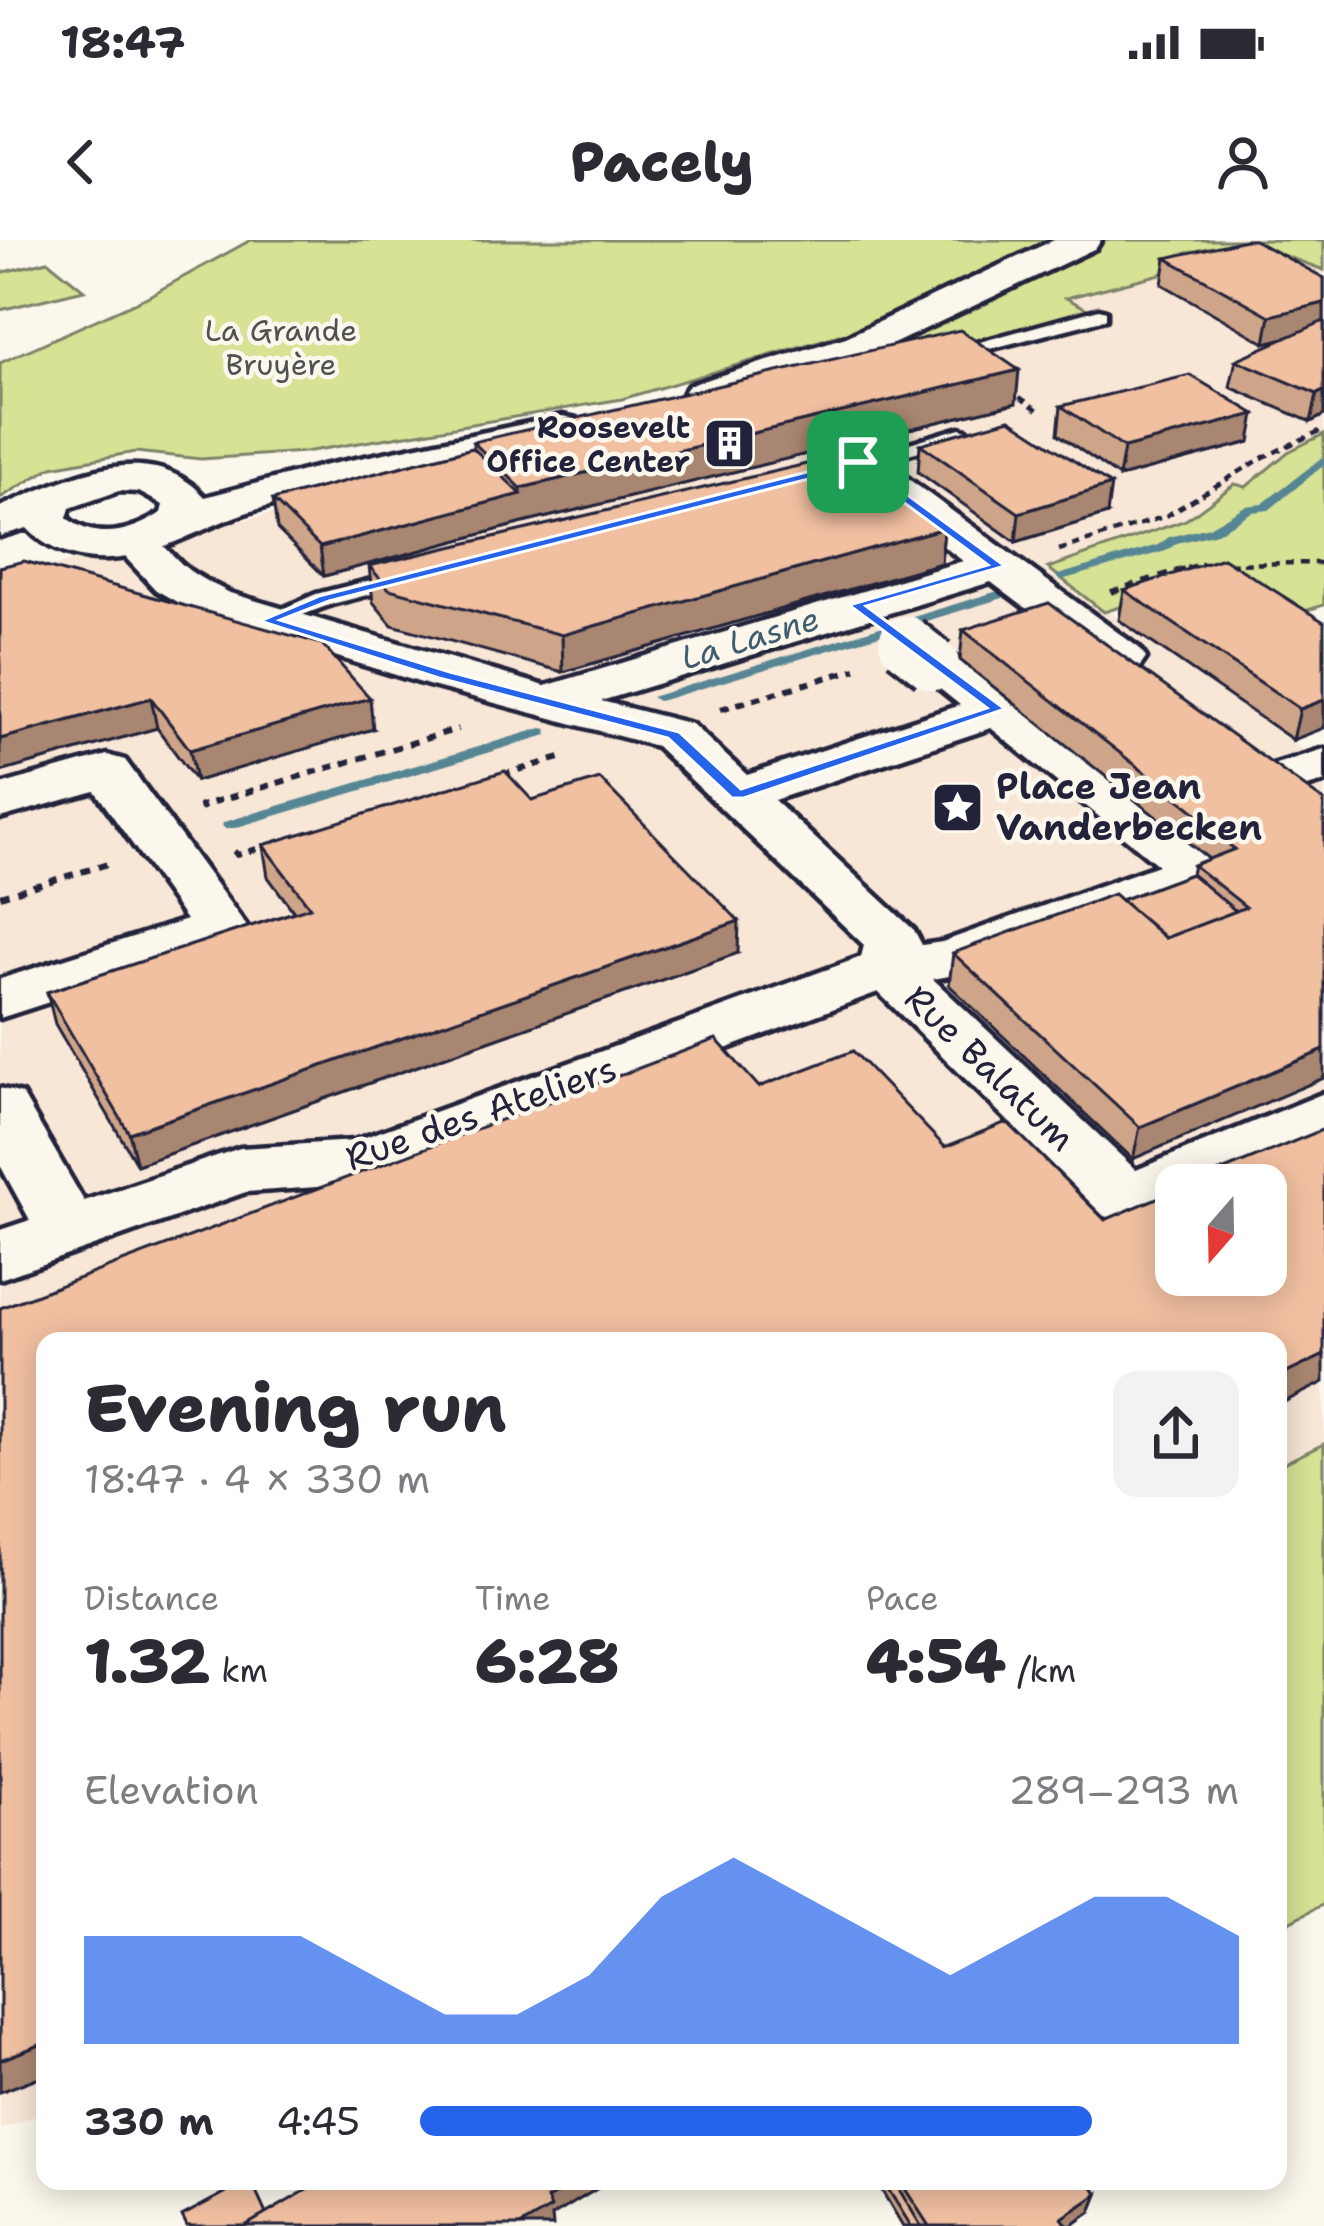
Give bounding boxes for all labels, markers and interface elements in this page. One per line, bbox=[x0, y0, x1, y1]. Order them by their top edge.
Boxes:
text: 18:47 bbox=[60, 12, 186, 72]
text: Pacely bbox=[570, 126, 754, 198]
icon: back bbox=[48, 129, 114, 195]
icon: person bbox=[1210, 129, 1276, 195]
park label: La Grande Bruyère bbox=[205, 310, 357, 385]
place label: Roosevelt Office Center bbox=[486, 407, 690, 482]
pin bbox=[807, 411, 909, 513]
building icon: Roosevelt Office Center bbox=[701, 416, 757, 472]
icon: arrive bbox=[825, 429, 891, 495]
water label: La Lasne bbox=[675, 596, 825, 680]
place label: Place Jean Vanderbecken bbox=[996, 762, 1262, 852]
place icon: Place Jean Vanderbecken bbox=[929, 779, 985, 835]
street label: Rue Balatum bbox=[894, 974, 1086, 1162]
street label: Rue des Ateliers bbox=[339, 1044, 623, 1182]
north arrow bbox=[1155, 1164, 1287, 1296]
map controls bbox=[1155, 1164, 1287, 1296]
text: Evening run bbox=[84, 1364, 507, 1452]
button: share bbox=[1113, 1371, 1239, 1497]
text: 18:47 · 4 × 330 m bbox=[84, 1453, 430, 1505]
text: Distance bbox=[84, 1576, 219, 1621]
text: Time bbox=[475, 1576, 551, 1621]
text: Pace bbox=[866, 1576, 939, 1621]
text: 1.32 bbox=[84, 1621, 210, 1701]
text: 6:28 bbox=[475, 1621, 619, 1701]
text: 4:54 bbox=[866, 1621, 1006, 1701]
text: km bbox=[210, 1648, 268, 1693]
text: /km bbox=[1006, 1648, 1076, 1693]
text: Elevation bbox=[84, 1764, 259, 1816]
text: 289–293 m bbox=[1008, 1764, 1239, 1816]
text: 330 m bbox=[84, 2095, 214, 2147]
text: 4:45 bbox=[276, 2095, 360, 2147]

